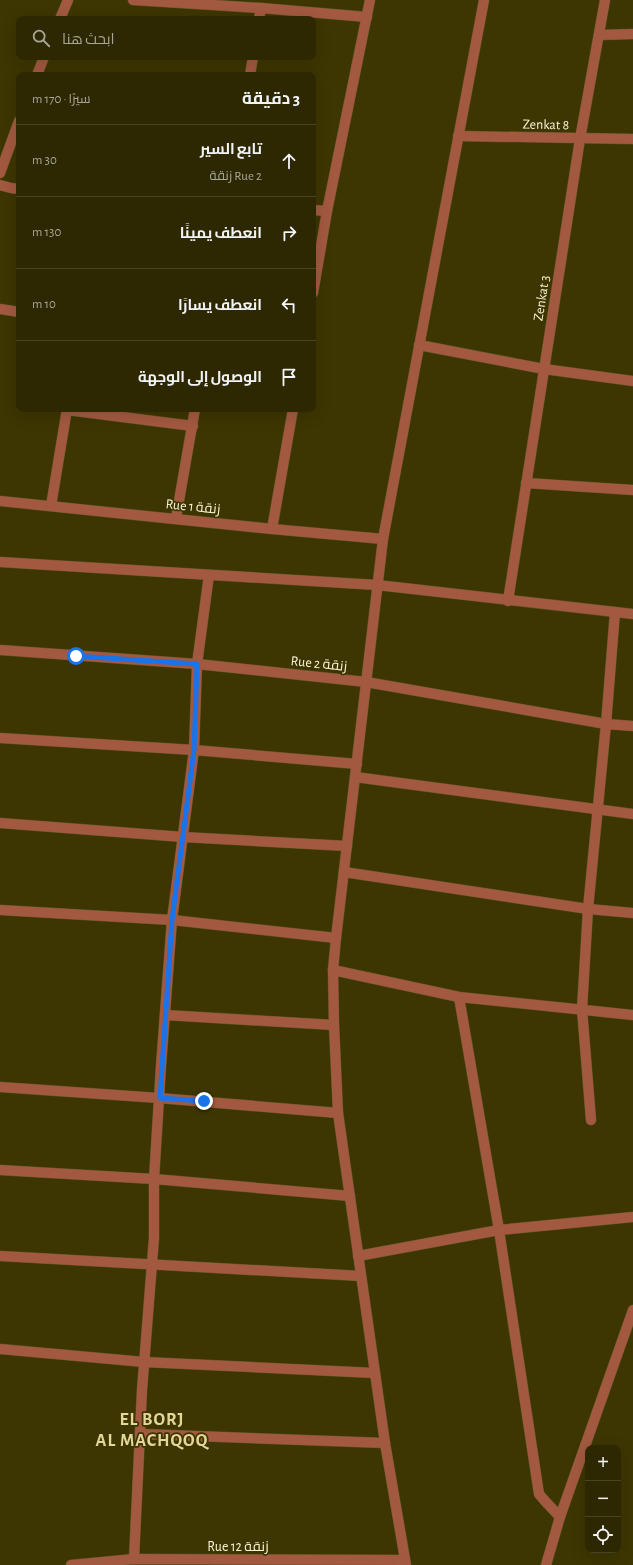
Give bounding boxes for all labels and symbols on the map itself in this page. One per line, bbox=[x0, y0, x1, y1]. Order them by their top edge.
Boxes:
street label: Zenkat 8 bbox=[523, 118, 569, 132]
street label: Zenkat 3 bbox=[531, 274, 553, 322]
street label: Rue 1 زنقة bbox=[165, 497, 221, 517]
route start bbox=[67, 647, 85, 665]
street label: Rue 2 زنقة bbox=[290, 654, 348, 674]
route end bbox=[195, 1092, 213, 1110]
district label: EL BORJ AL MACHQOQ bbox=[96, 1411, 210, 1450]
street label: Rue 12 زنقة bbox=[207, 1540, 269, 1554]

